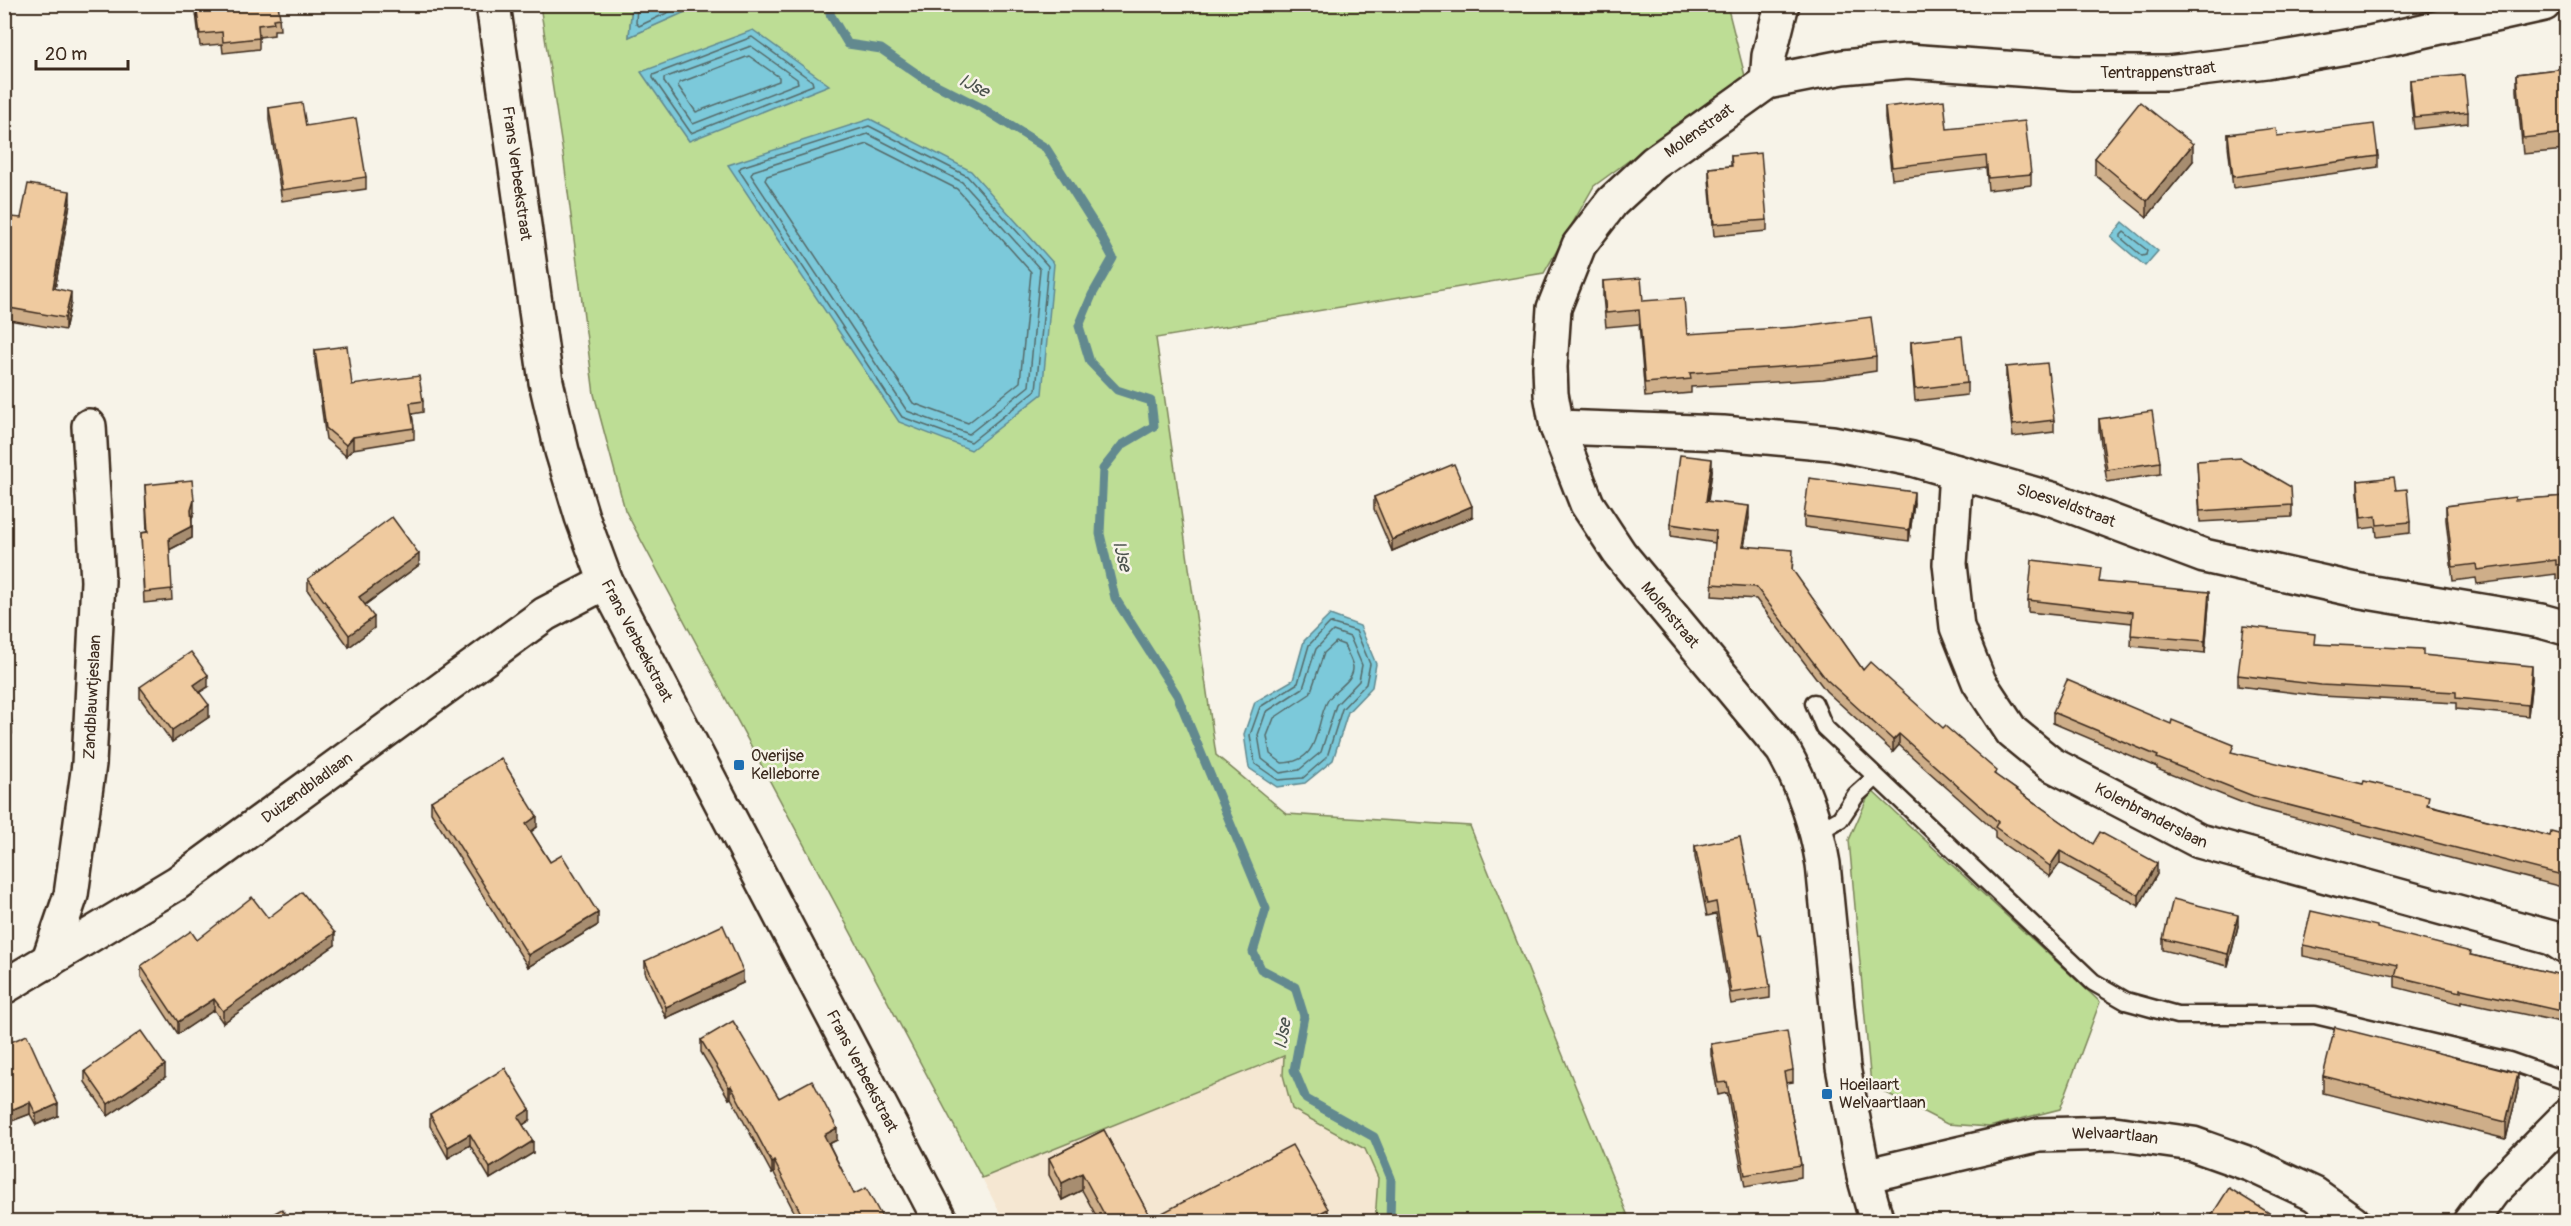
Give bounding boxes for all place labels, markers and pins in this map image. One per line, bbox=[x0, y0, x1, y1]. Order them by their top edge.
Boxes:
place label: Overijse Kelleborre bbox=[751, 746, 820, 784]
marker: Overijse Kelleborre bbox=[732, 758, 746, 772]
place label: Hoeilaart Welvaartlaan bbox=[1839, 1075, 1926, 1113]
marker: Hoeilaart Welvaartlaan bbox=[1820, 1087, 1834, 1101]

